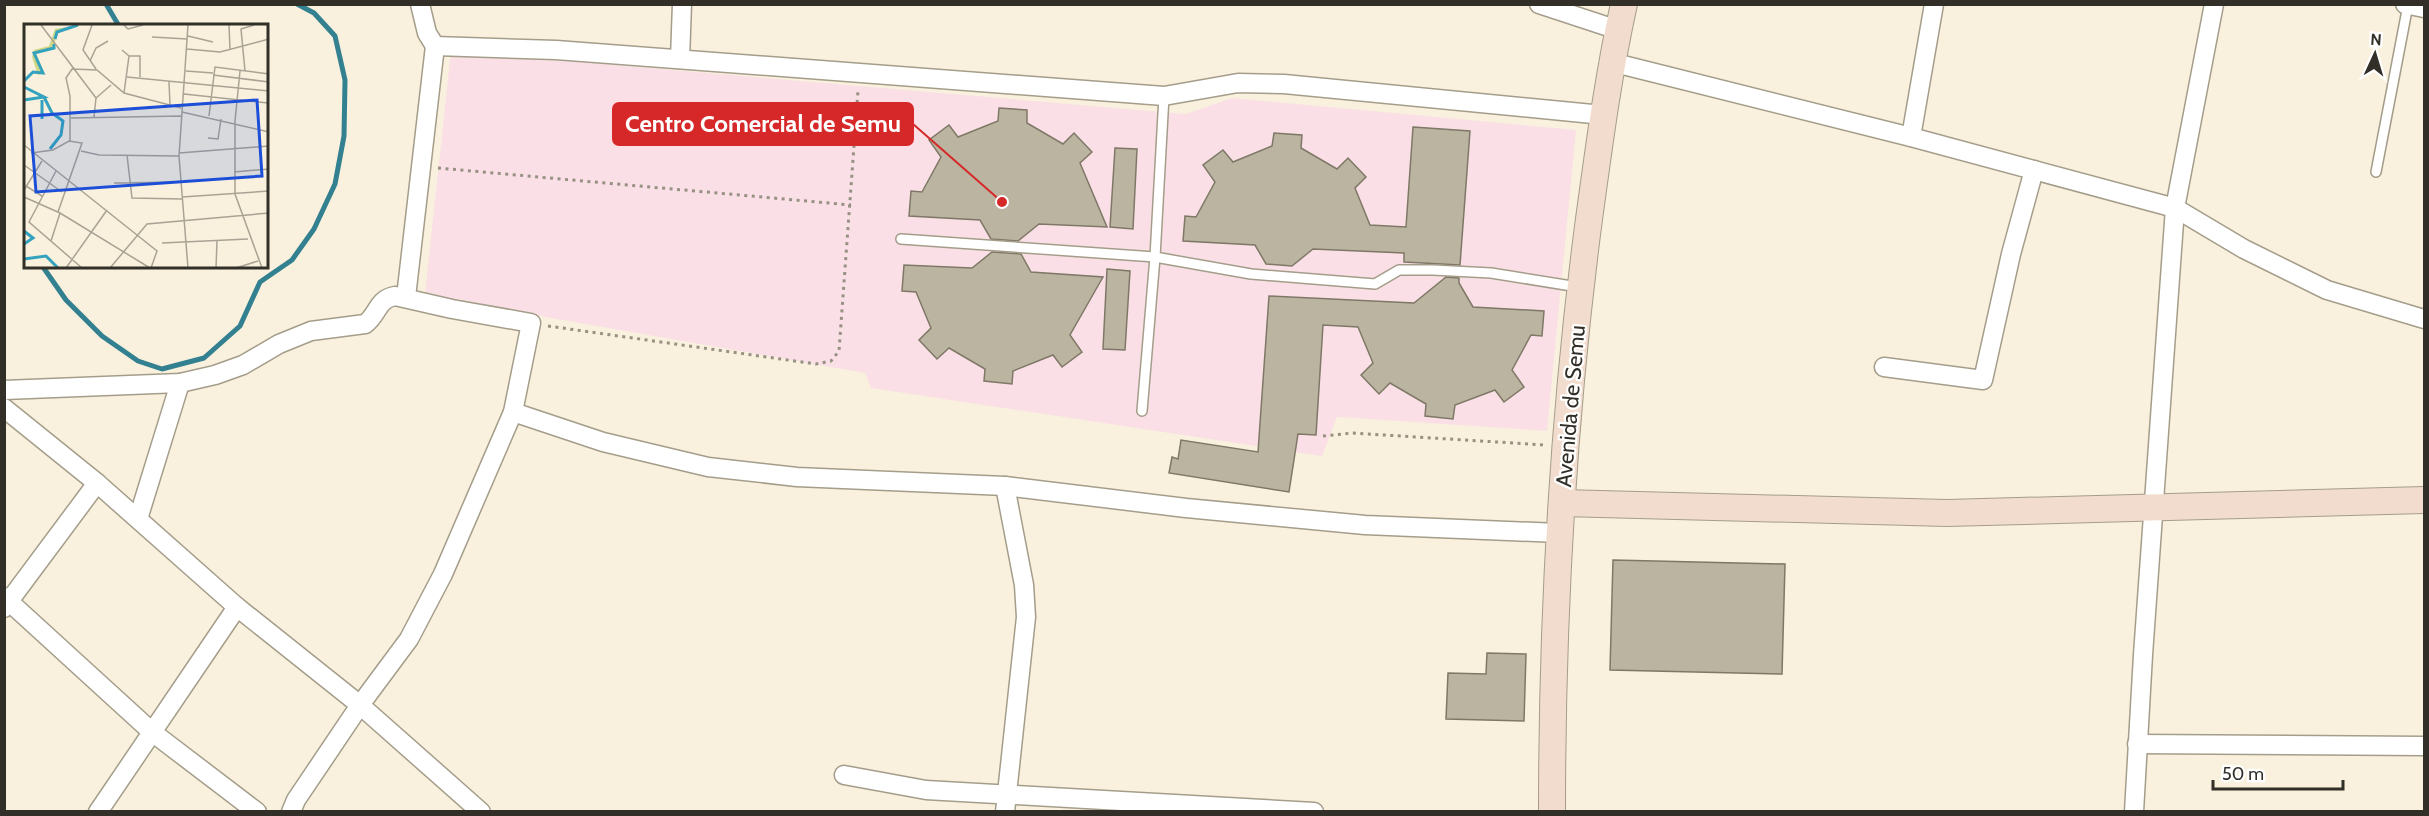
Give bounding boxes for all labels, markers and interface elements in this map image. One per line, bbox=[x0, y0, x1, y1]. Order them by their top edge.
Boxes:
inset map bbox=[24, 24, 268, 268]
north arrow bbox=[2345, 24, 2405, 84]
text: N bbox=[2370, 30, 2382, 49]
callout: Centro Comercial de Semu bbox=[613, 103, 913, 145]
text: Centro Comercial de Semu bbox=[625, 109, 901, 138]
street label: Avenida de Semu bbox=[1550, 324, 1591, 488]
scale bar bbox=[2213, 753, 2344, 791]
text: 50 m bbox=[2222, 763, 2264, 785]

